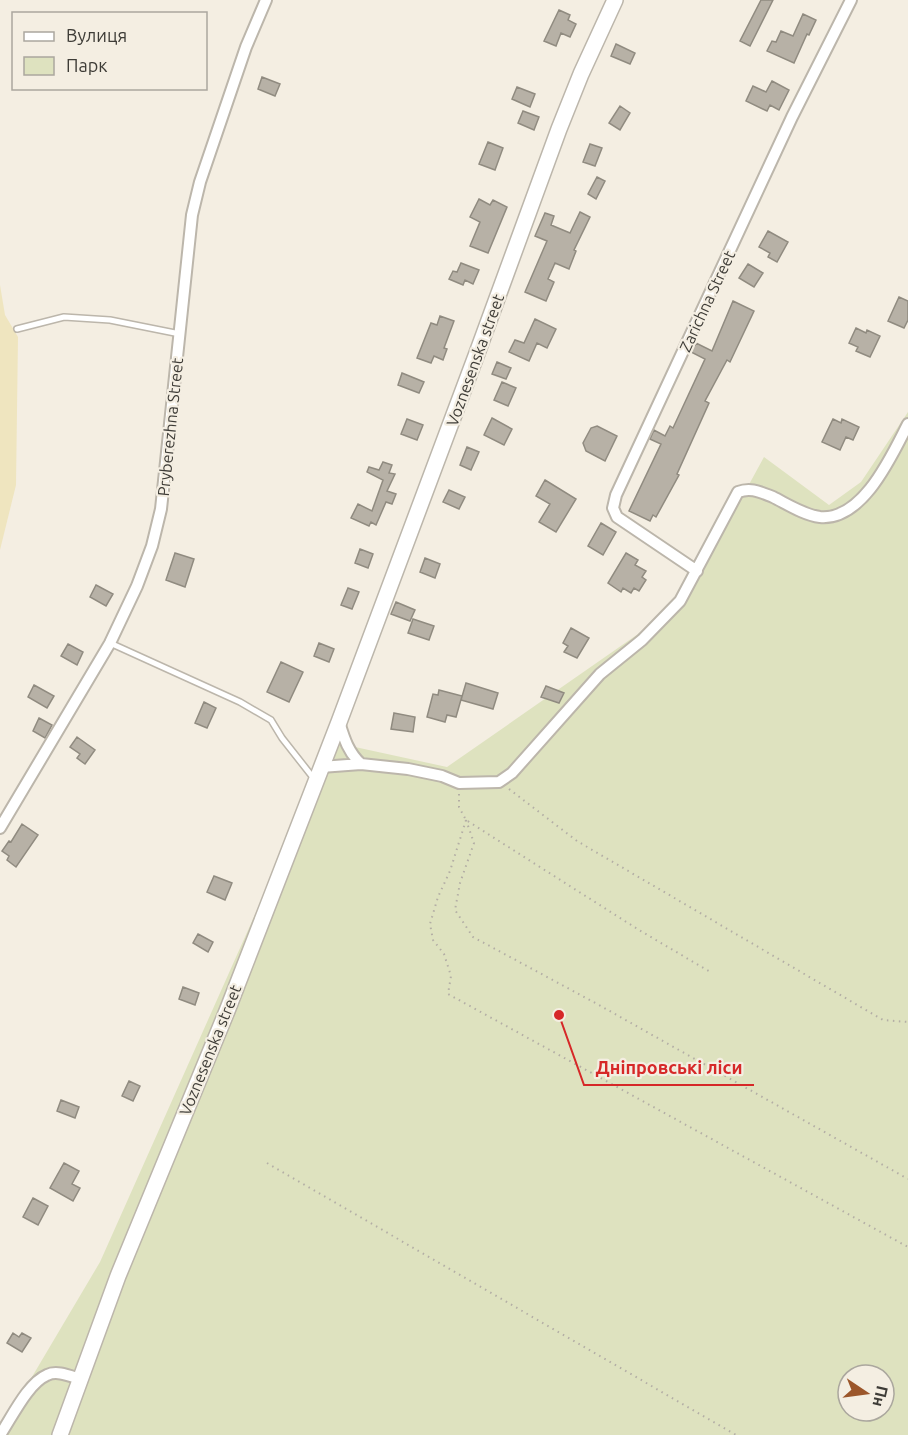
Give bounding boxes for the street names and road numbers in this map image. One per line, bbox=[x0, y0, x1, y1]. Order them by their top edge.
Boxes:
street label: Zarichna Street bbox=[676, 247, 739, 354]
street label: Voznesenska street bbox=[443, 291, 507, 428]
street label: Pryberezhna Street bbox=[154, 356, 186, 497]
street label: Voznesenska street bbox=[176, 981, 245, 1118]

